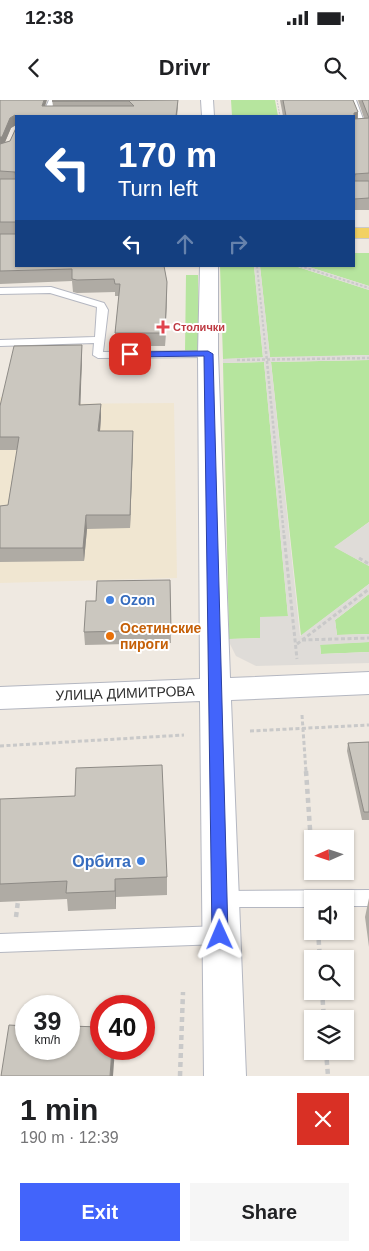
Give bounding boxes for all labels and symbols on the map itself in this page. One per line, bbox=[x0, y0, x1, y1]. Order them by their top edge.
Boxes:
marker: Столички bbox=[157, 321, 169, 333]
place label: Столички bbox=[173, 321, 225, 333]
pin bbox=[109, 333, 151, 375]
place label: Ozon bbox=[120, 592, 155, 608]
marker: Ozon bbox=[104, 594, 116, 606]
place label: Осетинские пироги bbox=[120, 620, 202, 652]
marker: Осетинские пироги bbox=[104, 630, 116, 642]
street label: УЛИЦА ДИМИТРОВА bbox=[55, 683, 196, 703]
north arrow bbox=[304, 830, 354, 880]
place label: Орбита bbox=[72, 853, 131, 870]
marker: Орбита bbox=[135, 855, 147, 867]
position arrow bbox=[193, 908, 245, 960]
speed limit sign: 40 bbox=[90, 995, 155, 1060]

